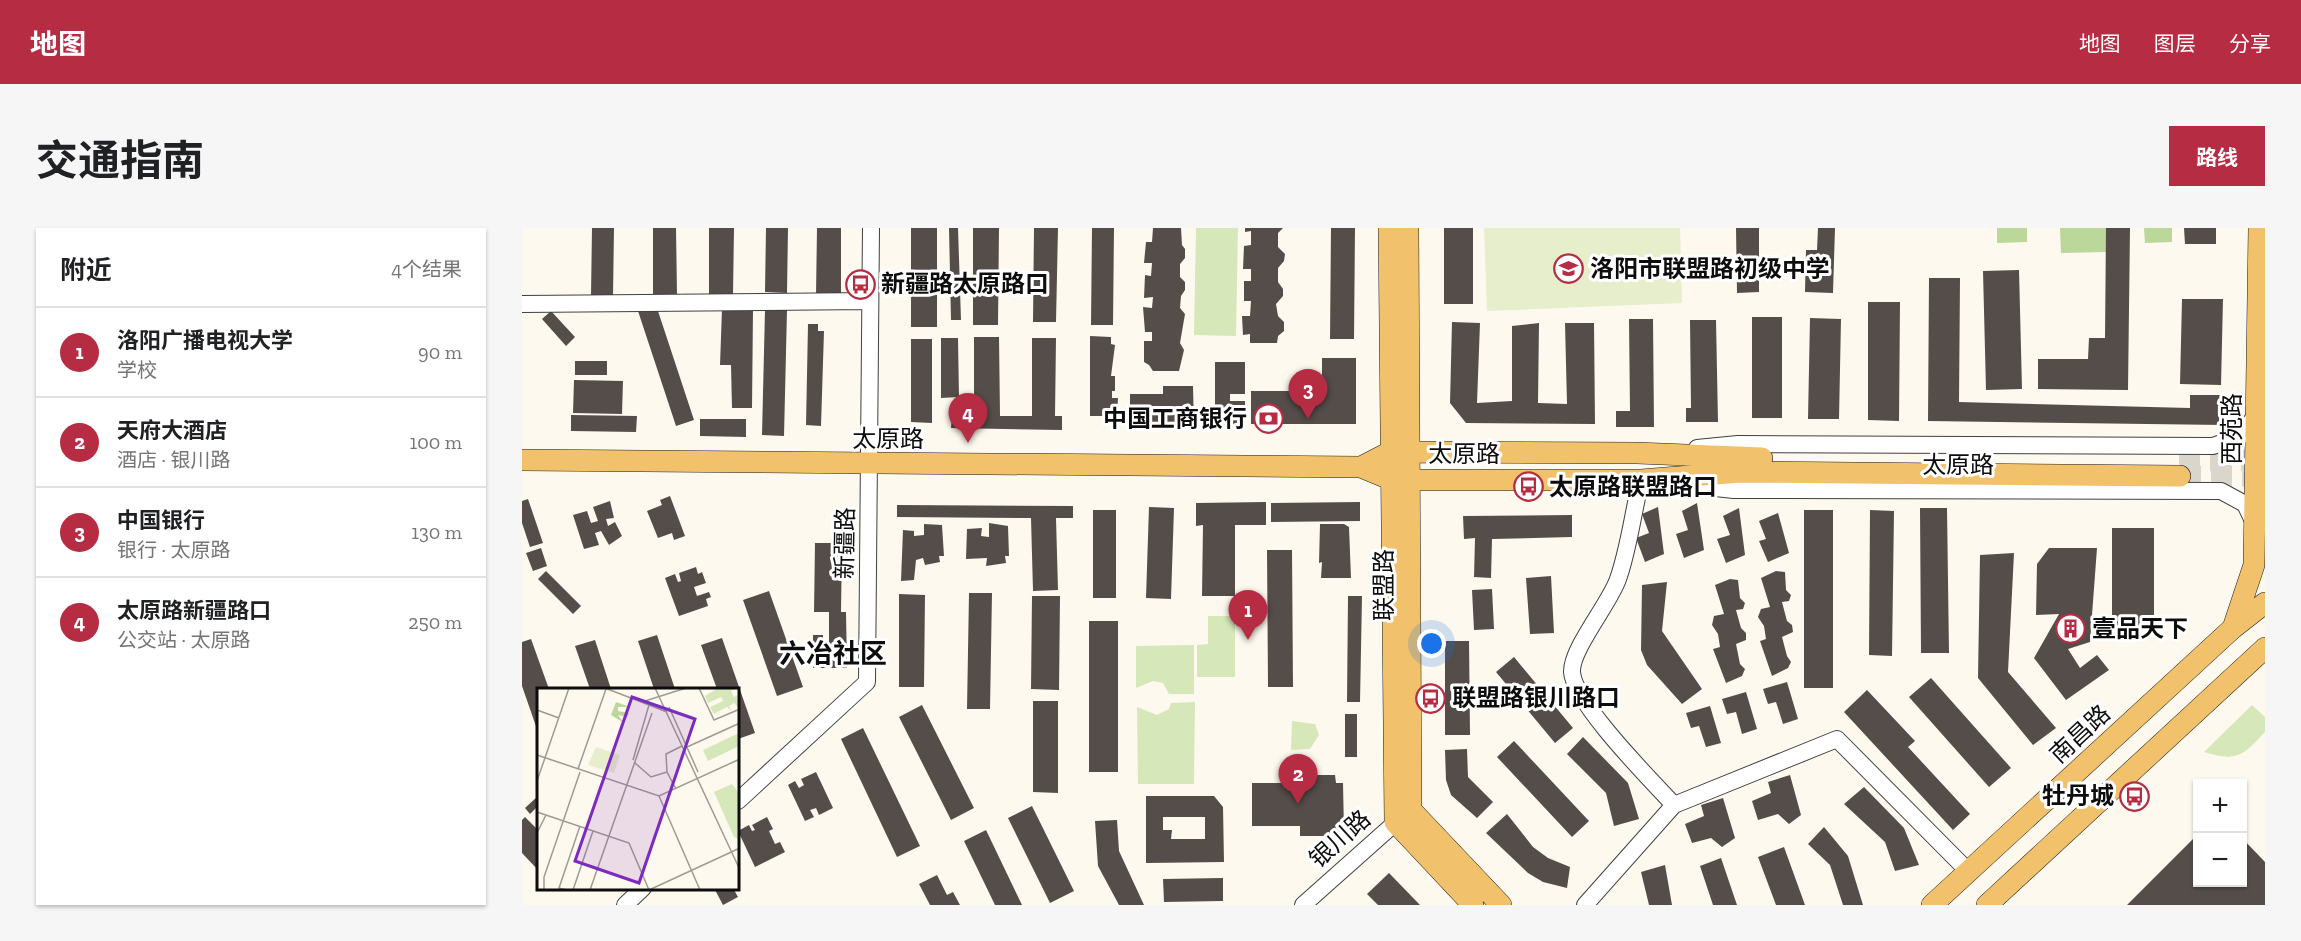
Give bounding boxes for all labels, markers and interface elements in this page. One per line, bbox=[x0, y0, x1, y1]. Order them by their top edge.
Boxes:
text: 地图 bbox=[30, 28, 86, 61]
text: 地图 bbox=[2079, 31, 2121, 56]
text: 图层 bbox=[2154, 31, 2196, 56]
text: 分享 bbox=[2229, 31, 2271, 56]
button: 路线 bbox=[2169, 126, 2265, 186]
text: 交通指南 bbox=[36, 135, 204, 186]
school or university icon: 洛阳市联盟路初级中学 bbox=[1553, 253, 1585, 285]
text: 附近 bbox=[60, 254, 112, 286]
place label: 洛阳市联盟路初级中学 bbox=[1590, 254, 1830, 283]
text: 4个结果 bbox=[391, 257, 462, 281]
bus stop icon: 新疆路太原路口 bbox=[844, 268, 876, 300]
place label: 新疆路太原路口 bbox=[881, 269, 1049, 298]
text: 洛阳广播电视大学 bbox=[117, 327, 293, 354]
text: 1 bbox=[75, 340, 84, 364]
text: 90 m bbox=[418, 340, 462, 364]
text: 学校 bbox=[117, 358, 157, 382]
pin: 3 bbox=[1288, 370, 1328, 419]
street label: 西苑路 bbox=[2217, 393, 2246, 465]
pin: 4 bbox=[948, 394, 988, 443]
bank icon: 中国工商银行 bbox=[1252, 403, 1284, 435]
place label: 中国工商银行 bbox=[1103, 404, 1247, 433]
text: 天府大酒店 bbox=[117, 417, 227, 444]
street label: 太原路 bbox=[852, 424, 924, 453]
text: 2 bbox=[74, 430, 85, 454]
text: 100 m bbox=[409, 430, 462, 454]
street label: 太原路 bbox=[1428, 439, 1500, 468]
text: 酒店 · 银川路 bbox=[117, 448, 230, 472]
street label: 太原路 bbox=[1922, 450, 1994, 479]
bus stop icon: 太原路联盟路口 bbox=[1512, 471, 1544, 503]
place label: 太原路联盟路口 bbox=[1549, 472, 1717, 501]
text: 中国银行 bbox=[117, 507, 205, 534]
street label: 新疆路 bbox=[829, 507, 860, 579]
text: 3 bbox=[74, 520, 85, 544]
text: 130 m bbox=[411, 520, 462, 544]
text: 银行 · 太原路 bbox=[117, 538, 230, 562]
street label: 联盟路 bbox=[1369, 549, 1398, 621]
pin: 1 bbox=[1228, 590, 1268, 640]
text: 太原路新疆路口 bbox=[117, 597, 271, 624]
text: 4 bbox=[74, 610, 85, 634]
text: 250 m bbox=[408, 610, 462, 634]
building icon: 壹品天下 bbox=[2055, 613, 2087, 645]
place label: 壹品天下 bbox=[2092, 614, 2188, 643]
text: 公交站 · 太原路 bbox=[117, 628, 250, 652]
your location bbox=[1417, 629, 1446, 658]
district label: 六冶社区 bbox=[779, 638, 887, 670]
bus stop icon: 联盟路银川路口 bbox=[1415, 682, 1447, 714]
place label: 联盟路银川路口 bbox=[1452, 683, 1620, 712]
inset map bbox=[537, 688, 740, 890]
street label: 南昌路 bbox=[2043, 698, 2116, 769]
pin: 2 bbox=[1278, 754, 1318, 804]
map controls bbox=[2193, 779, 2247, 887]
button: + bbox=[2193, 779, 2247, 833]
bus stop icon: 牡丹城 bbox=[2119, 780, 2151, 812]
place label: 牡丹城 bbox=[2042, 781, 2114, 810]
street label: 银川路 bbox=[1303, 804, 1376, 873]
button: − bbox=[2193, 833, 2247, 887]

